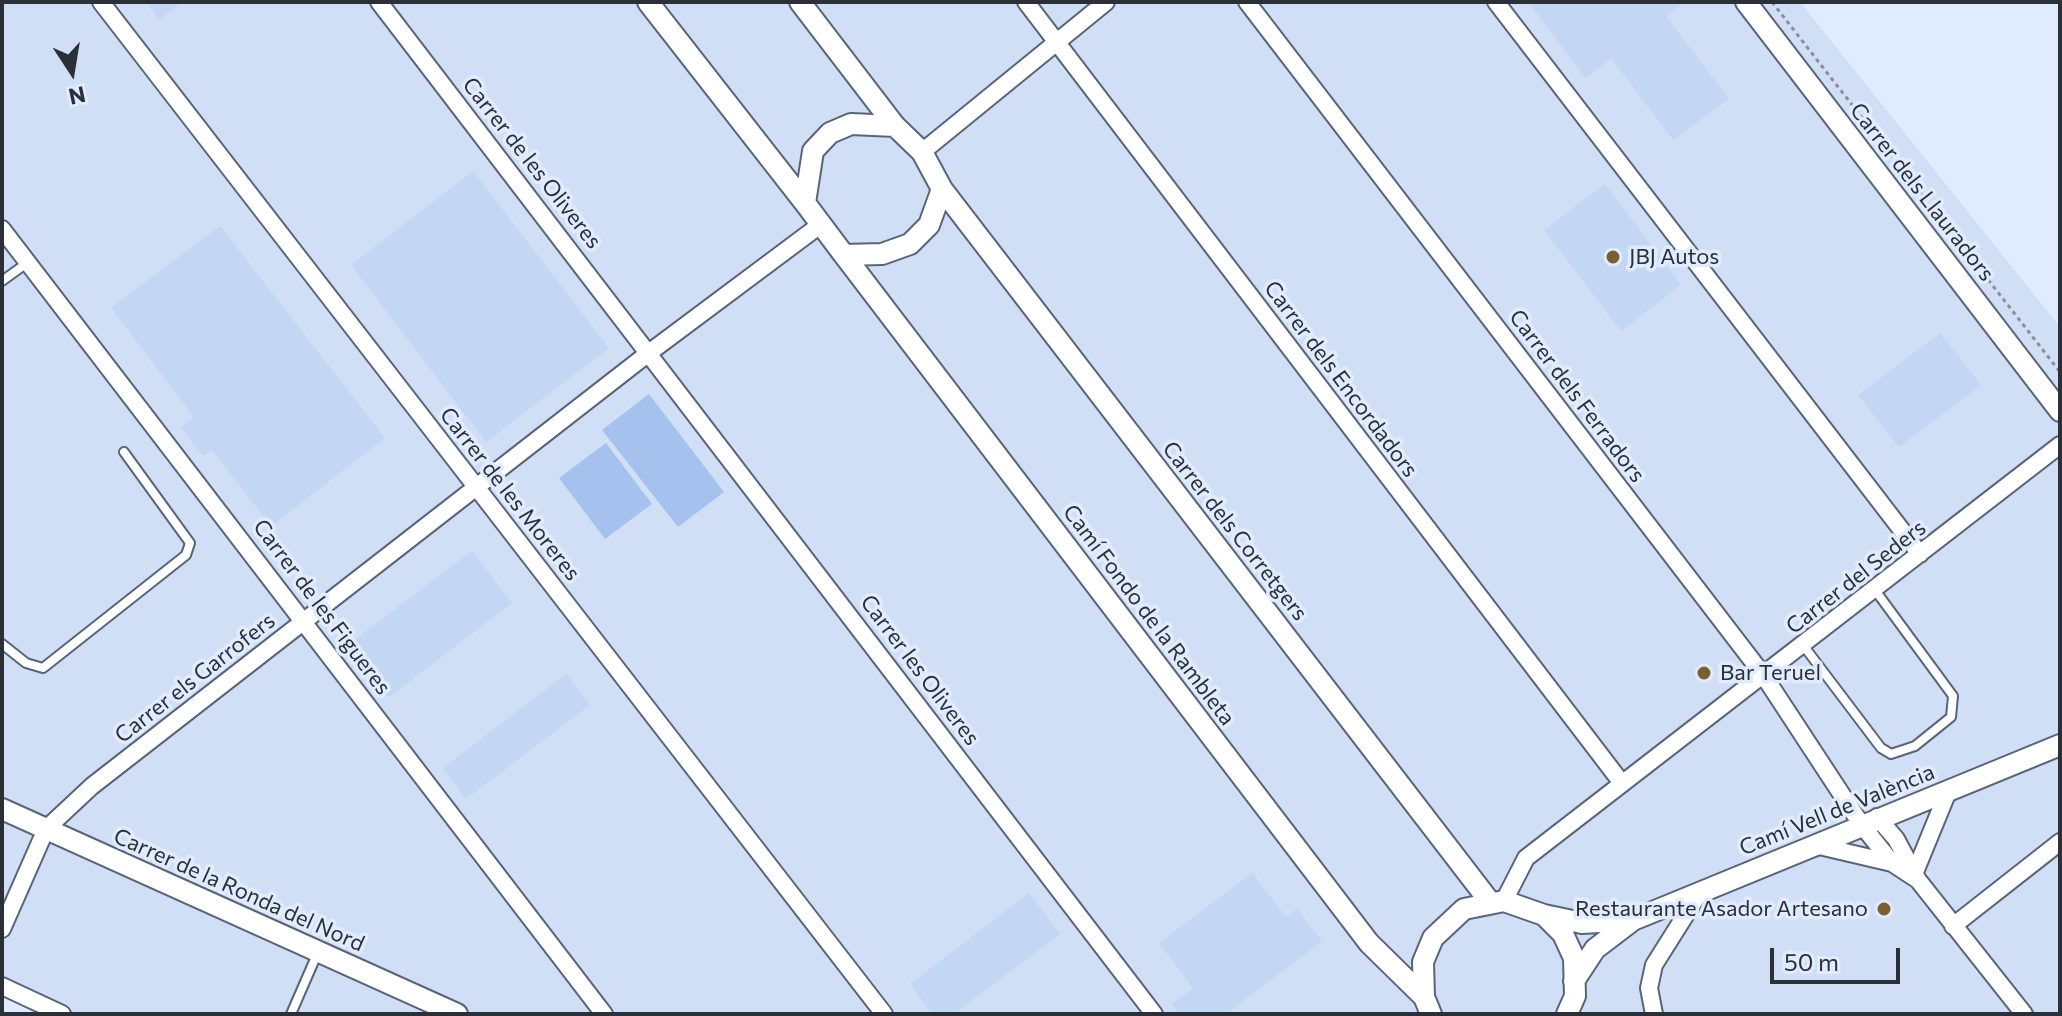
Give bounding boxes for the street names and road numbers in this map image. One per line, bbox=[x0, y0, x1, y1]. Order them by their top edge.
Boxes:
street label: Carrer de les Oliveres bbox=[457, 72, 607, 254]
street label: Carrer dels Llauradors bbox=[1844, 98, 2000, 286]
street label: Carrer dels Encordadors bbox=[1259, 276, 1423, 482]
street label: Carrer dels Ferradors bbox=[1503, 304, 1651, 488]
street label: Carrer de les Moreres bbox=[434, 402, 586, 586]
street label: Carrer dels Corretgers bbox=[1157, 436, 1313, 626]
street label: Camí Fondo de la Rambleta bbox=[1057, 499, 1241, 731]
street label: Carrer de les Figueres bbox=[248, 514, 396, 700]
street label: Carrer del Seders bbox=[1781, 514, 1931, 640]
street label: Carrer les Oliveres bbox=[855, 590, 985, 750]
street label: Carrer els Garrofers bbox=[110, 607, 280, 749]
street label: Camí Vell de València bbox=[1736, 759, 1938, 861]
street label: Carrer de la Ronda del Nord bbox=[110, 823, 368, 957]

